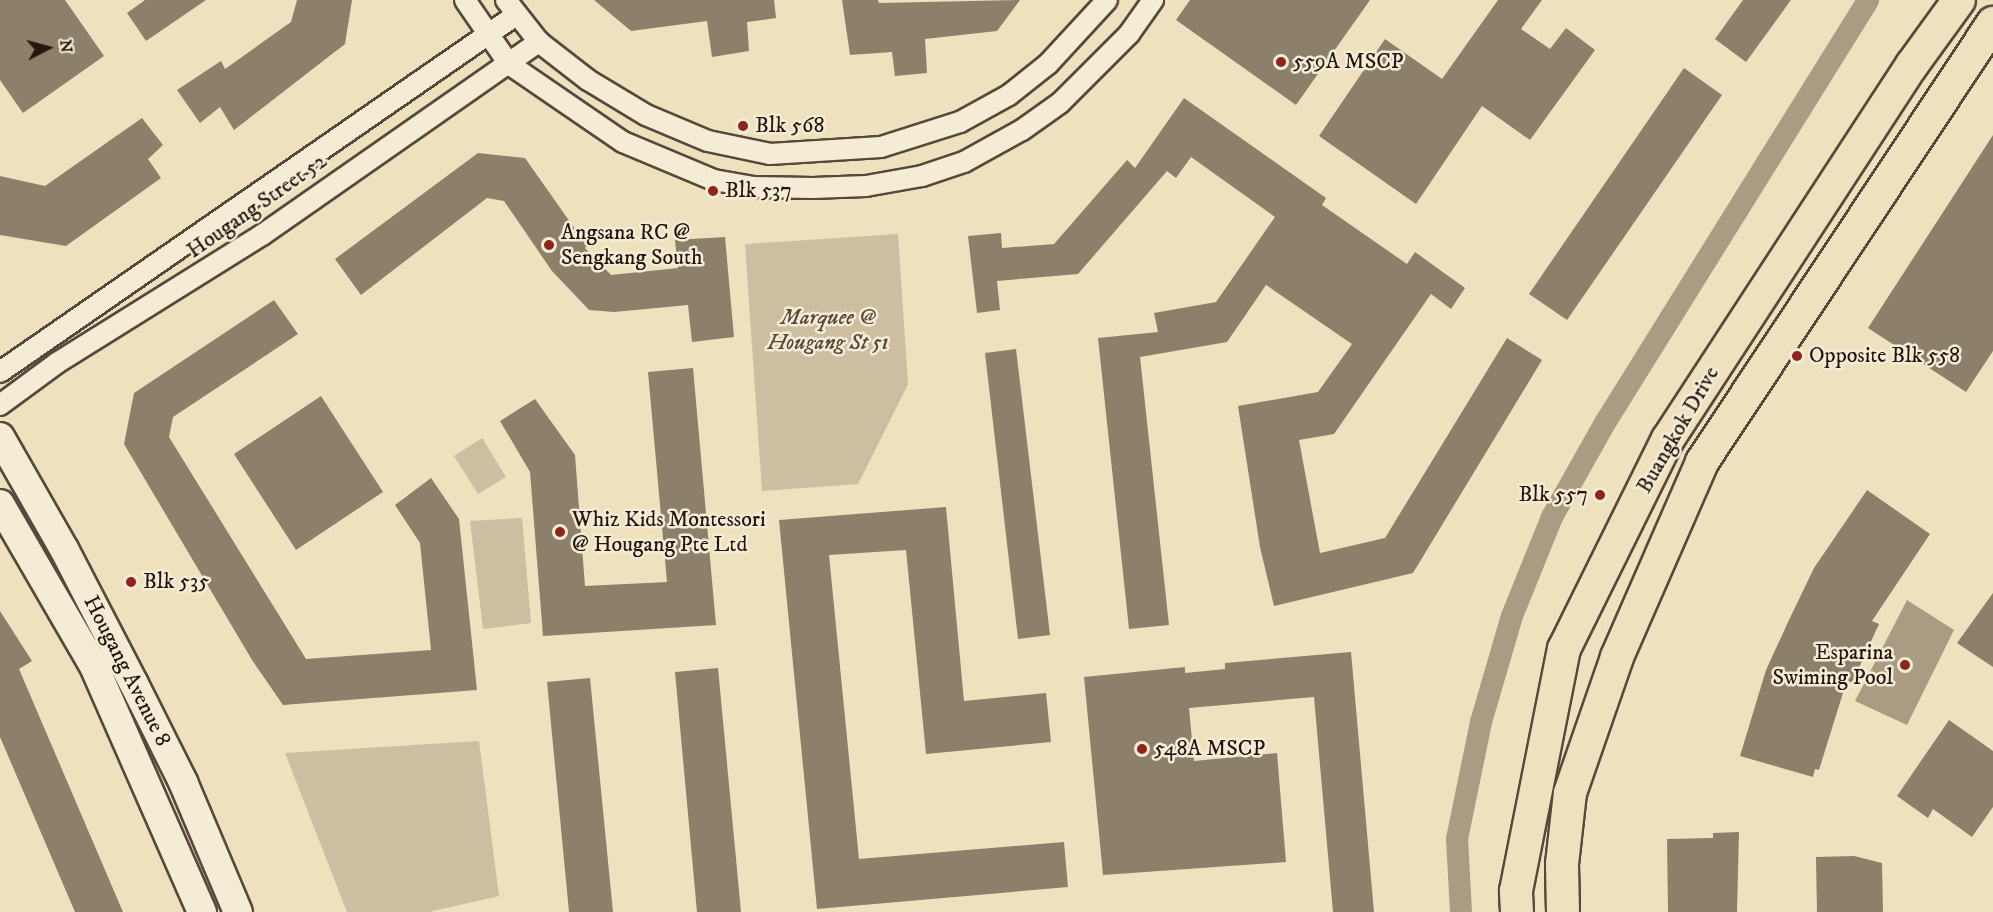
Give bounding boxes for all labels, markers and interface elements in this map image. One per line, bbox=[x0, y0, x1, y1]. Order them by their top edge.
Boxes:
north arrow bbox=[18, 18, 78, 78]
text: N bbox=[55, 39, 77, 54]
place label: 559A MSCP bbox=[1293, 49, 1404, 75]
marker: 559A MSCP bbox=[1274, 55, 1288, 69]
place label: Blk 568 bbox=[755, 113, 824, 139]
marker: Blk 568 bbox=[736, 119, 750, 133]
street label: Hougang Street 52 bbox=[182, 148, 332, 264]
place label: Blk 537 bbox=[725, 178, 792, 204]
marker: Blk 537 bbox=[706, 184, 720, 198]
place label: Angsana RC @ Sengkang South bbox=[561, 219, 702, 270]
marker: Angsana RC @ Sengkang South bbox=[542, 238, 556, 252]
park label: Marquee @ Hougang St 51 bbox=[767, 304, 889, 356]
place label: Opposite Blk 558 bbox=[1809, 343, 1960, 369]
marker: Opposite Blk 558 bbox=[1790, 349, 1804, 363]
street label: Buangkok Drive bbox=[1631, 362, 1725, 498]
place label: Blk 557 bbox=[1518, 482, 1588, 508]
marker: Blk 557 bbox=[1593, 488, 1607, 502]
place label: Whiz Kids Montessori @ Hougang Pte Ltd bbox=[572, 506, 766, 558]
marker: Whiz Kids Montessori @ Hougang Pte Ltd bbox=[553, 525, 567, 539]
place label: Blk 535 bbox=[143, 569, 209, 595]
marker: Blk 535 bbox=[124, 575, 138, 589]
street label: Hougang Avenue 8 bbox=[78, 591, 176, 751]
place label: Esparina Swiming Pool bbox=[1773, 639, 1893, 690]
marker: Esparina Swiming Pool bbox=[1898, 658, 1912, 672]
place label: 548A MSCP bbox=[1154, 736, 1265, 762]
marker: 548A MSCP bbox=[1135, 742, 1149, 756]

